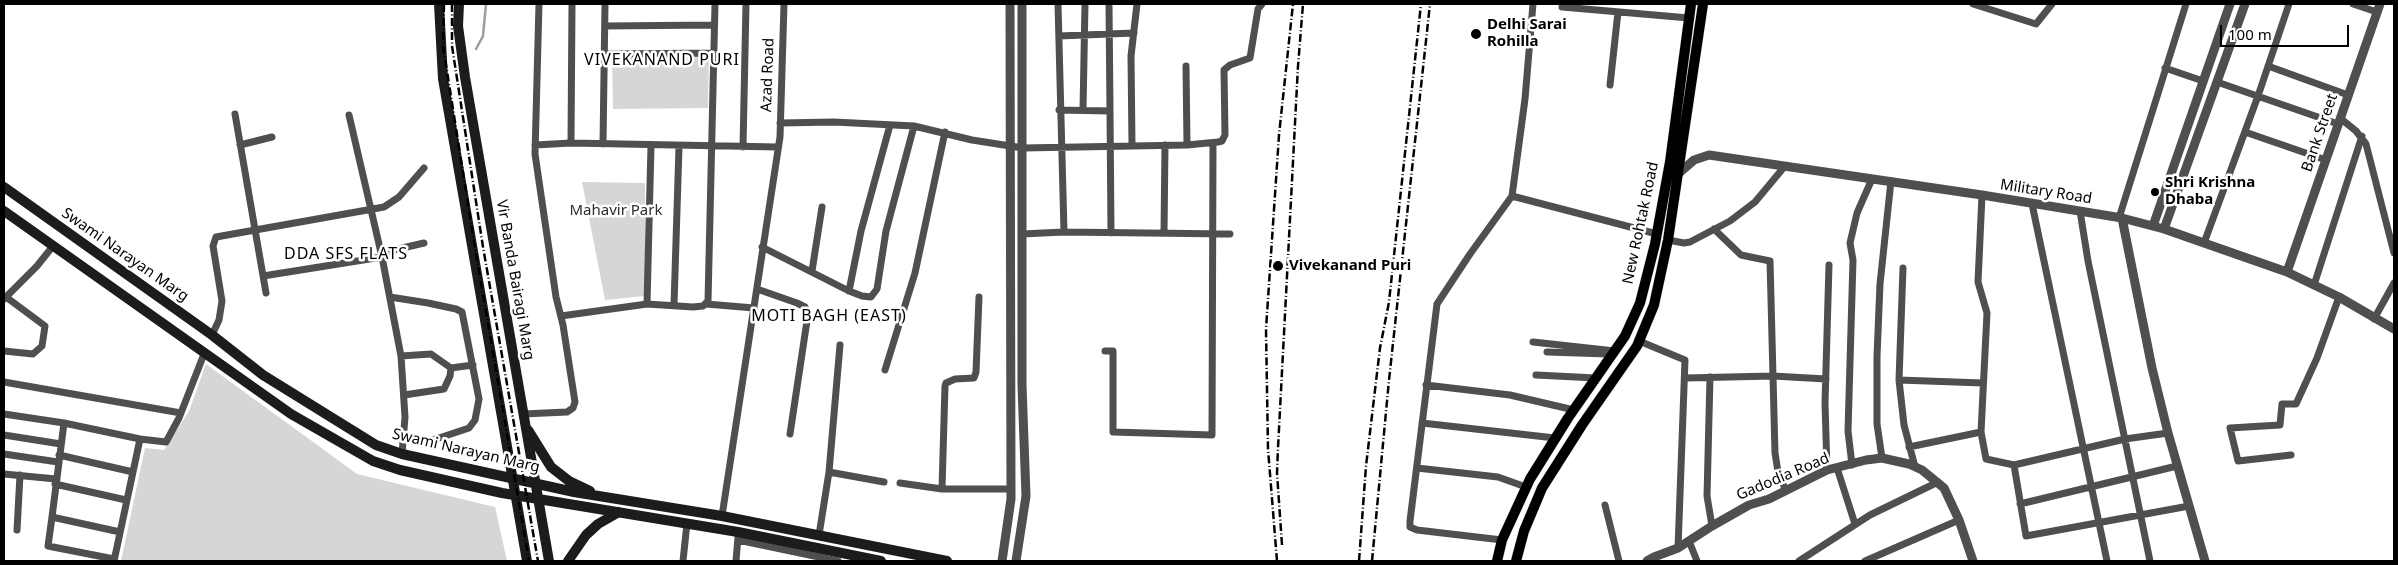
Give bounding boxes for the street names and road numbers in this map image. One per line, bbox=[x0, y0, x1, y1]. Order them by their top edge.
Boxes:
street label: Azad Road bbox=[758, 38, 778, 112]
street label: Bank Street bbox=[2298, 92, 2342, 174]
street label: New Rohtak Road bbox=[1619, 160, 1663, 286]
street label: Military Road bbox=[1999, 176, 2093, 208]
street label: Vir Banda Bairagi Marg bbox=[492, 198, 538, 362]
street label: Swami Narayan Marg bbox=[58, 204, 192, 306]
street label: Swami Narayan Marg bbox=[390, 425, 542, 477]
street label: Gadodia Road bbox=[1734, 449, 1832, 505]

